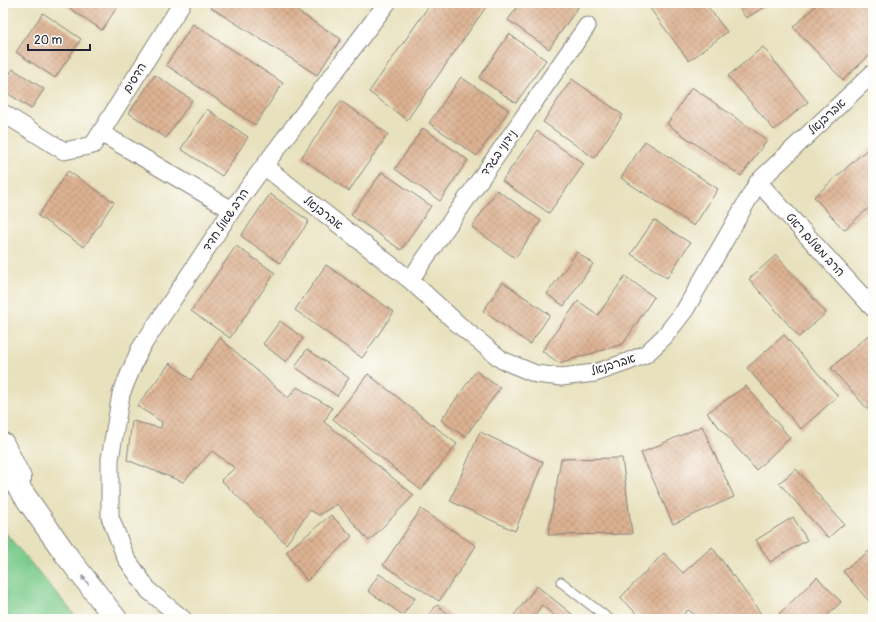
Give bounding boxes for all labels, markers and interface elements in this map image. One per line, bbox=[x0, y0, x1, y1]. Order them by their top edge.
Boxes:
scale bar bbox=[28, 26, 90, 52]
text: 20 m bbox=[34, 33, 63, 48]
street label: הדסים bbox=[120, 60, 150, 96]
street label: אברבנאל bbox=[805, 96, 849, 138]
street label: נידוני בגדד bbox=[478, 127, 520, 179]
street label: הרב שאול חדד bbox=[200, 186, 252, 254]
street label: אברבנאל bbox=[300, 193, 346, 233]
street label: הרב משולם ראט bbox=[782, 210, 848, 280]
street label: אברבנאל bbox=[589, 351, 637, 379]
one-way arrow bbox=[81, 574, 89, 585]

